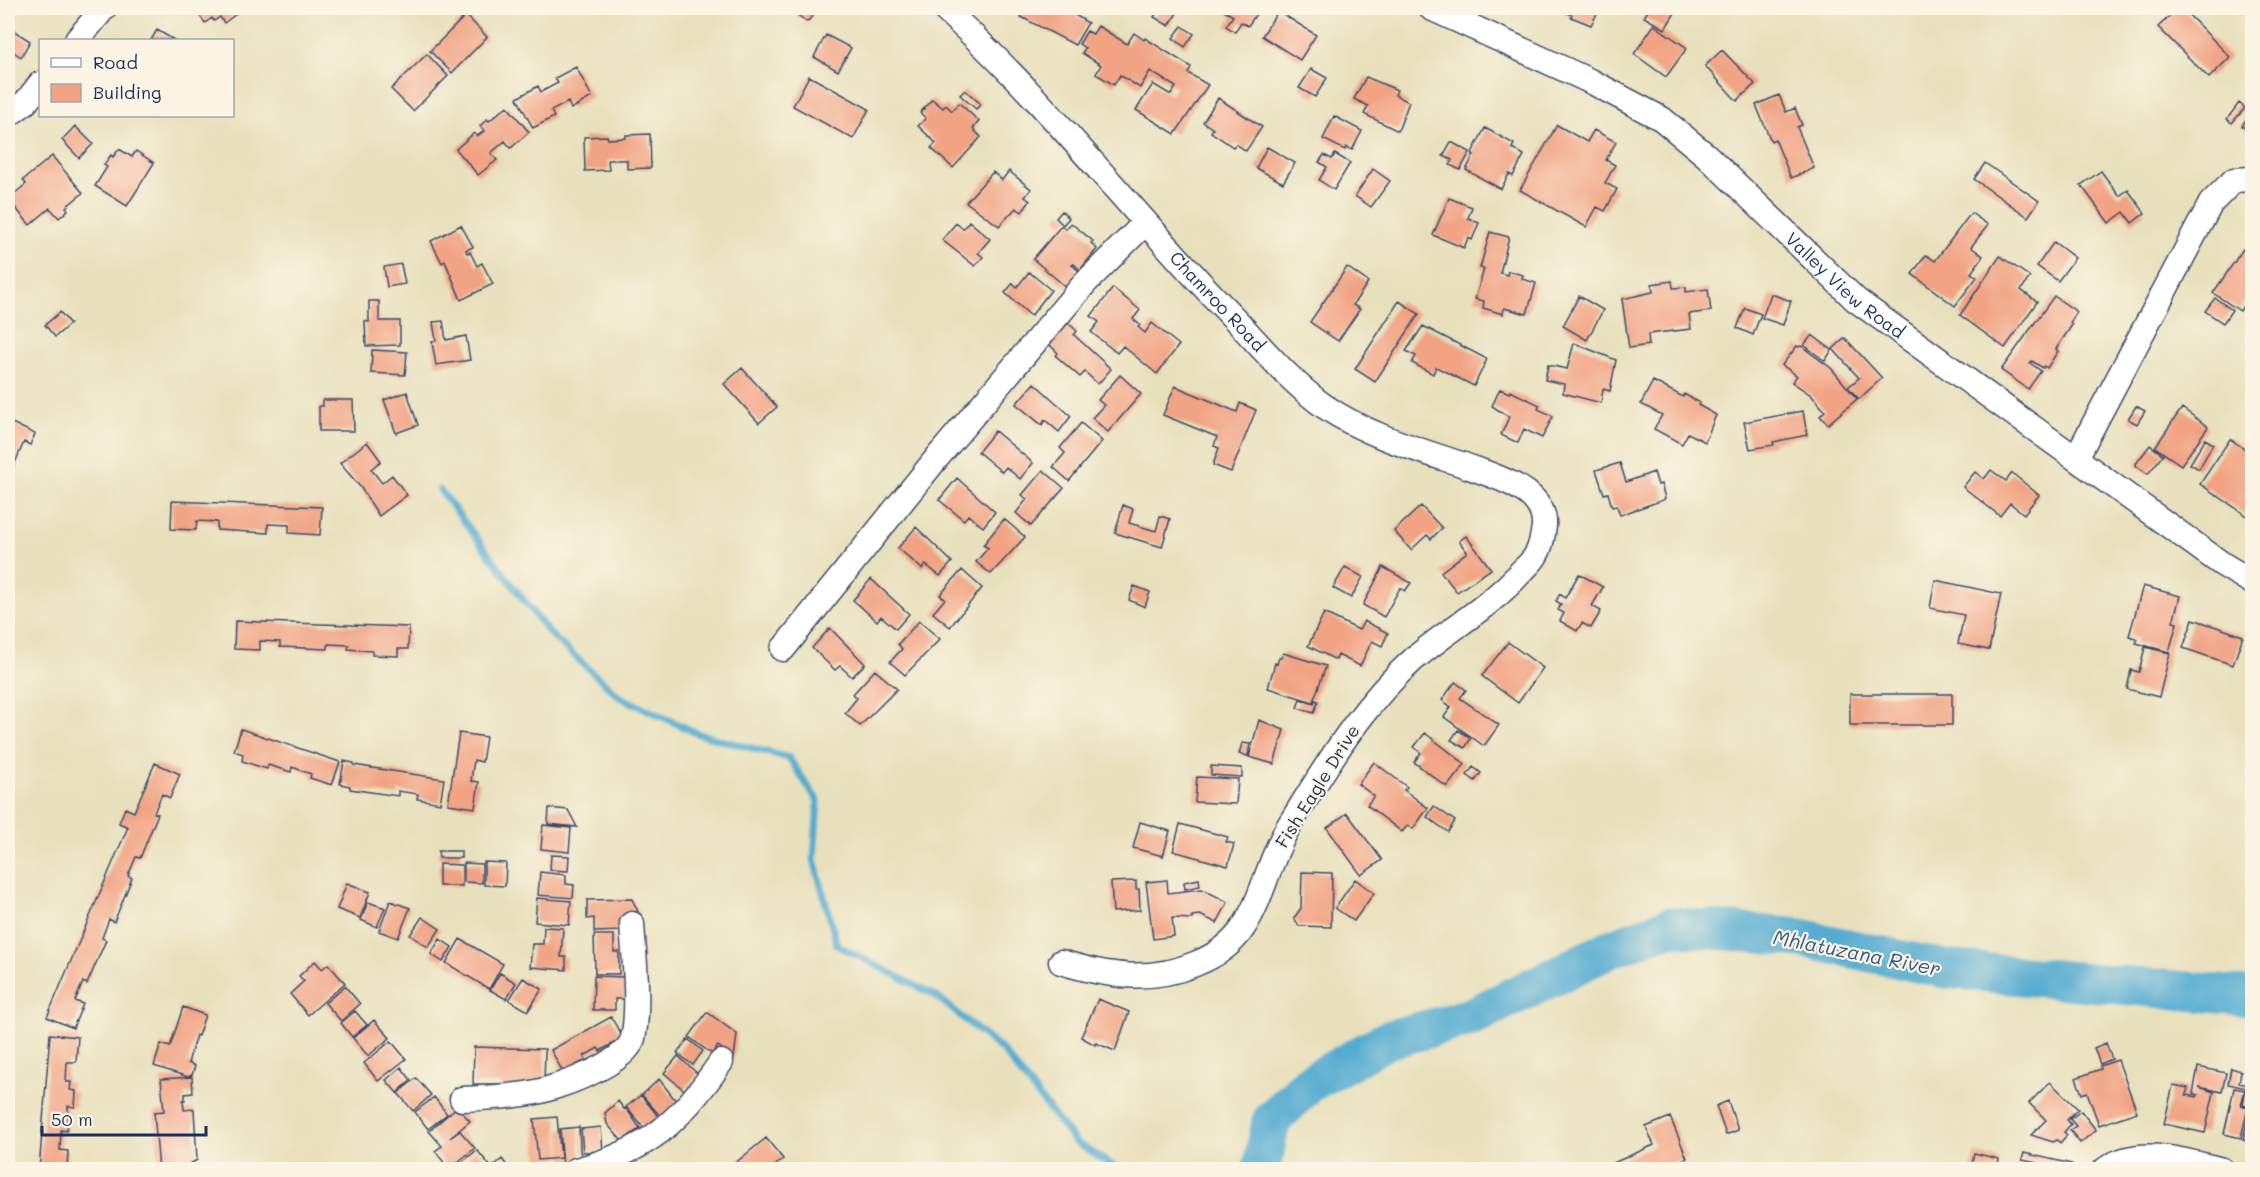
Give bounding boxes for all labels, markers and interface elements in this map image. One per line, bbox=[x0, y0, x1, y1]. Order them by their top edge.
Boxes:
legend bbox=[39, 39, 234, 117]
text: Road bbox=[93, 50, 138, 74]
text: Building bbox=[93, 80, 161, 104]
street label: Valley View Road bbox=[1781, 226, 1910, 343]
street label: Chamroo Road bbox=[1165, 246, 1271, 357]
street label: Fish Eagle Drive bbox=[1269, 720, 1365, 852]
water label: Mhlatuzana River bbox=[1771, 923, 1943, 981]
scale bar bbox=[42, 1099, 206, 1137]
text: 50 m bbox=[51, 1107, 93, 1131]

